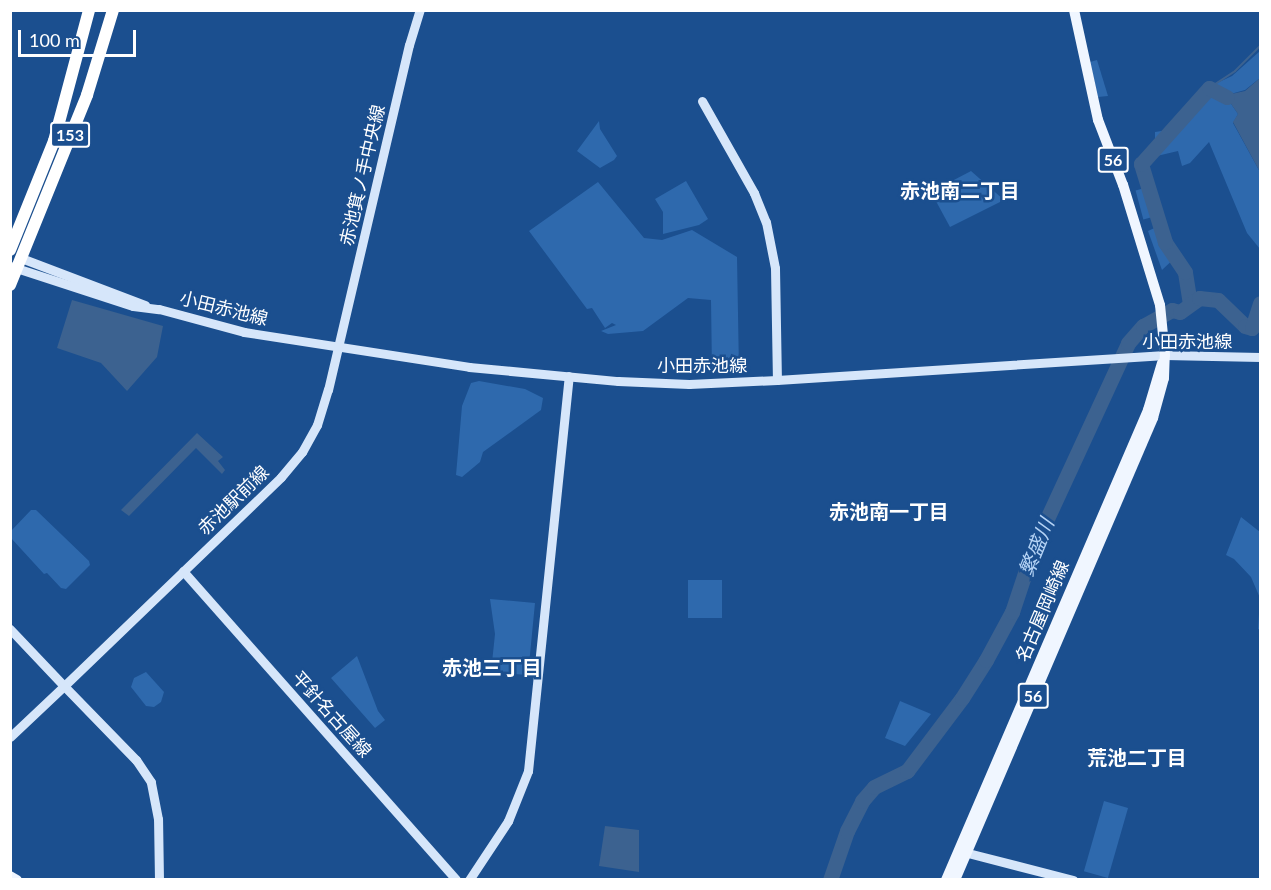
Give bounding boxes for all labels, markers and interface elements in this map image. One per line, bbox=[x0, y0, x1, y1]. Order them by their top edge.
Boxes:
scale bar bbox=[21, 18, 140, 56]
text: 100 m bbox=[29, 29, 80, 51]
street label: 赤池箕ノ手中央線 bbox=[335, 102, 389, 248]
road number: 153 bbox=[49, 122, 91, 148]
road number: 56 bbox=[1096, 147, 1130, 173]
district label: 赤池南二丁目 bbox=[900, 178, 1020, 202]
street label: 小田赤池線 bbox=[178, 287, 270, 329]
street label: 小田赤池線 bbox=[1142, 330, 1232, 352]
street label: 小田赤池線 bbox=[657, 354, 747, 376]
street label: 赤池駅前線 bbox=[193, 461, 273, 539]
district label: 赤池南一丁目 bbox=[829, 499, 949, 523]
water label: 繁盛川 bbox=[1014, 515, 1058, 579]
street label: 名古屋岡崎線 bbox=[1011, 557, 1073, 665]
district label: 赤池三丁目 bbox=[442, 655, 542, 679]
street label: 平針名古屋線 bbox=[288, 667, 376, 761]
road number: 56 bbox=[1016, 683, 1050, 709]
district label: 荒池二丁目 bbox=[1087, 745, 1187, 769]

